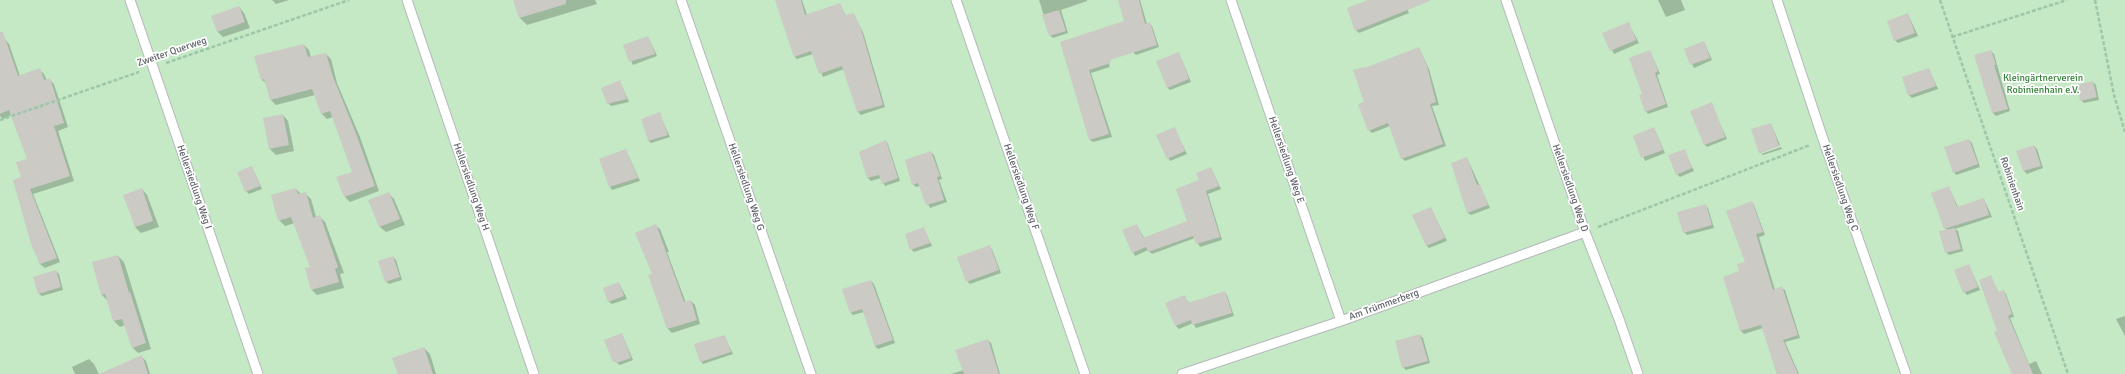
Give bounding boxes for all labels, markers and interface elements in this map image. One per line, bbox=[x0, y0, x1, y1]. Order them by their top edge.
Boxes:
street label: Zweiter Querweg bbox=[136, 35, 208, 69]
park label: Kleingärtnerverein Robinienhain e.V. bbox=[2003, 72, 2083, 96]
street label: Hellersiedlung Weg E bbox=[1266, 115, 1306, 205]
street label: Hellersiedlung Weg H bbox=[450, 142, 492, 232]
street label: Hellersiedlung Weg G bbox=[725, 142, 767, 232]
street label: Hellersiedlung Weg F bbox=[1001, 142, 1041, 232]
street label: Hellersiedlung Weg I bbox=[174, 143, 214, 231]
street label: Hellersiedlung Weg D bbox=[1549, 143, 1591, 233]
street label: Hellersiedlung Weg C bbox=[1819, 143, 1861, 233]
street label: Robinienhain bbox=[1997, 155, 2027, 213]
street label: Am Trümmerberg bbox=[1347, 287, 1421, 323]

